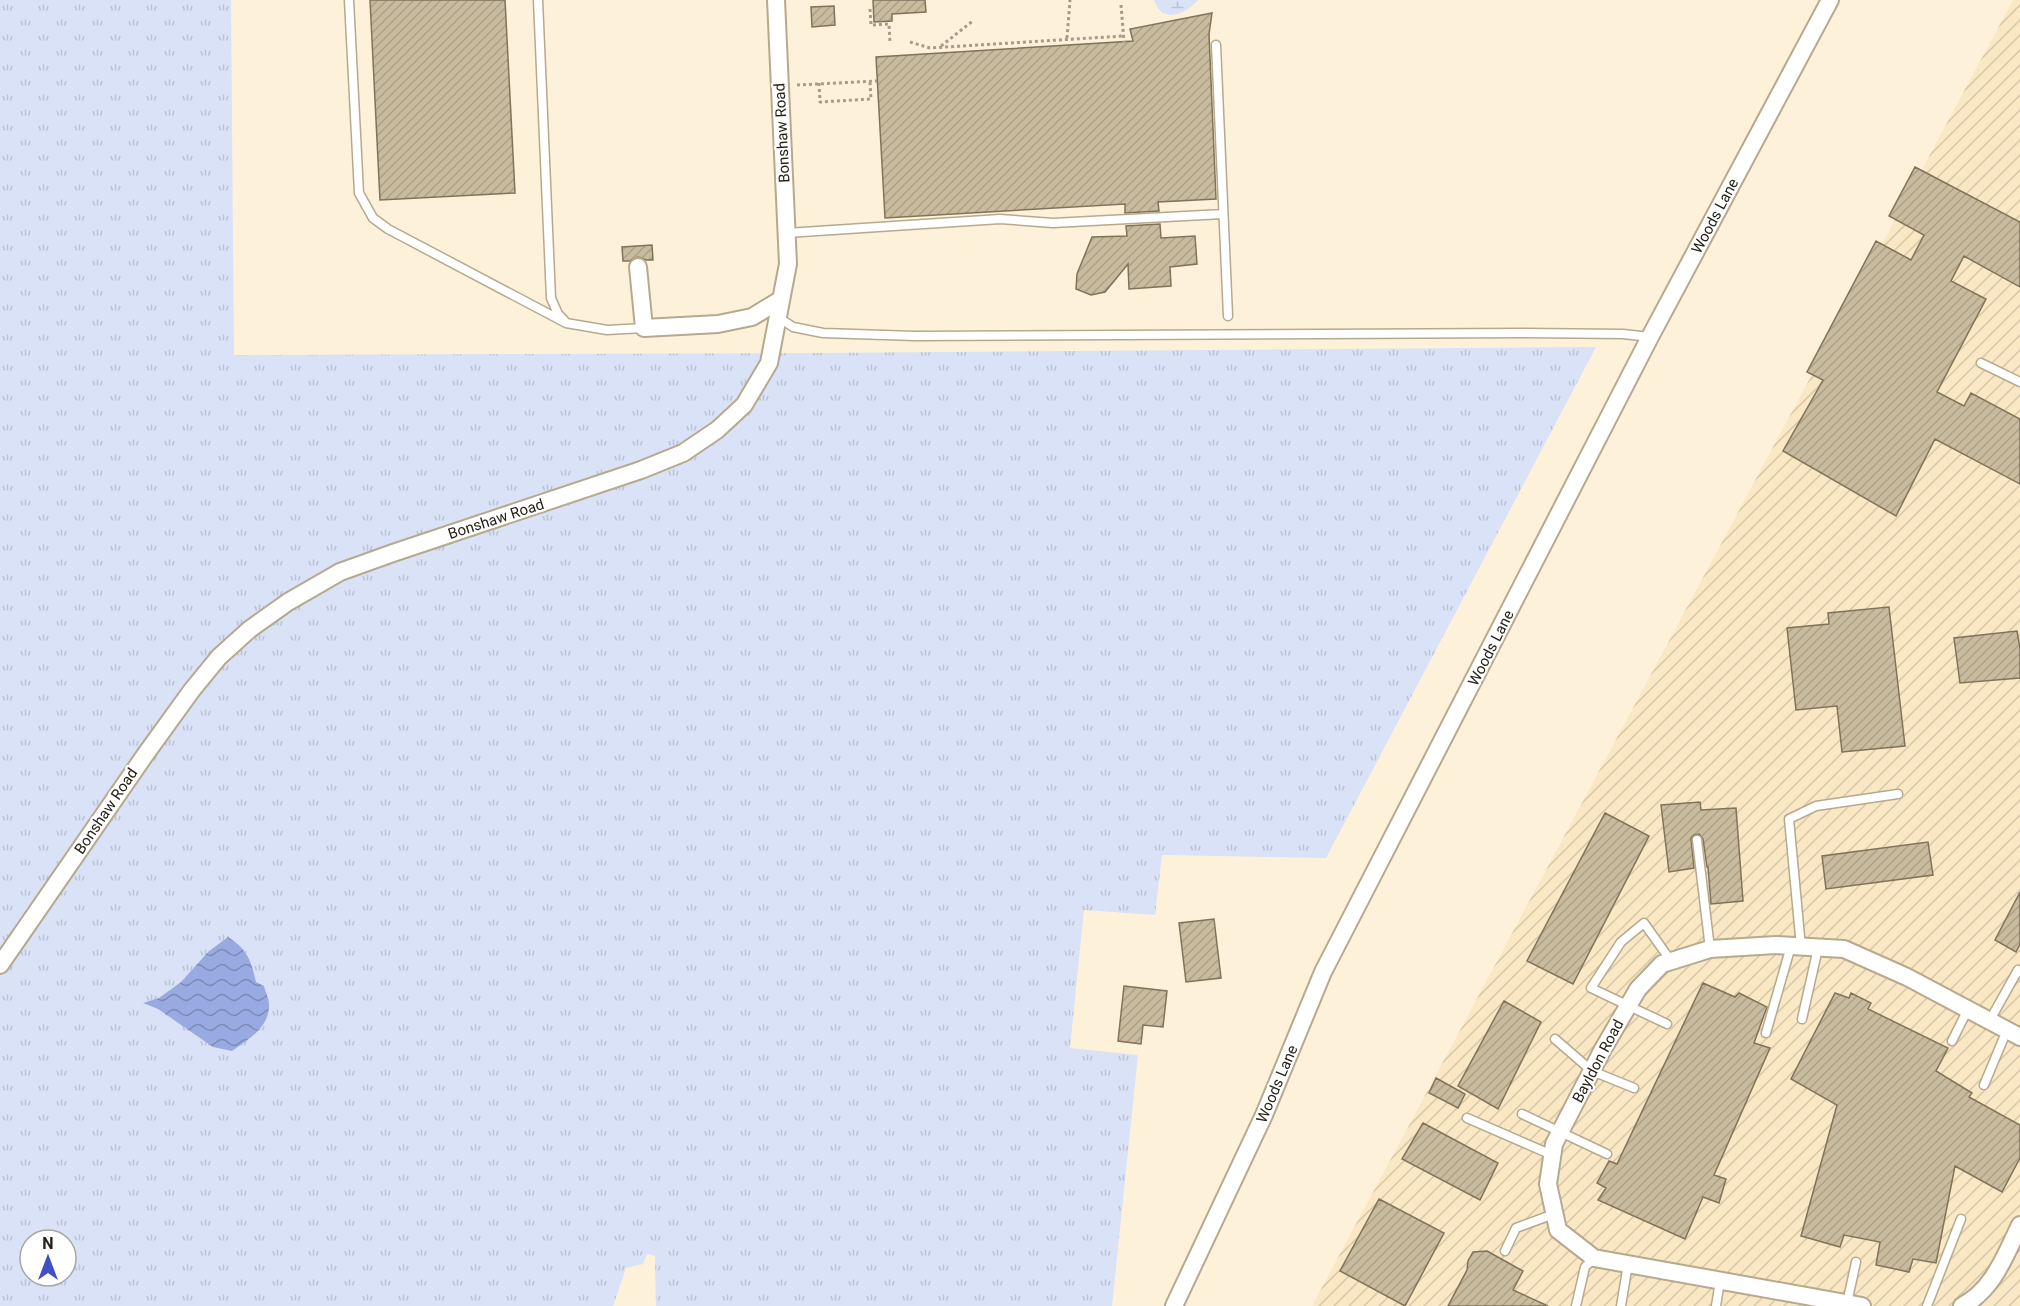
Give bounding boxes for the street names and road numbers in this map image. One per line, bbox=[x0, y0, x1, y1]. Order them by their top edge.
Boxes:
street label: Bonshaw Road bbox=[770, 83, 794, 183]
street label: Woods Lane bbox=[1688, 175, 1742, 257]
street label: Bonshaw Road bbox=[446, 495, 546, 543]
street label: Woods Lane bbox=[1464, 607, 1518, 689]
street label: Bonshaw Road bbox=[71, 765, 141, 857]
street label: Bayldon Road bbox=[1569, 1016, 1627, 1106]
street label: Woods Lane bbox=[1253, 1042, 1301, 1126]

